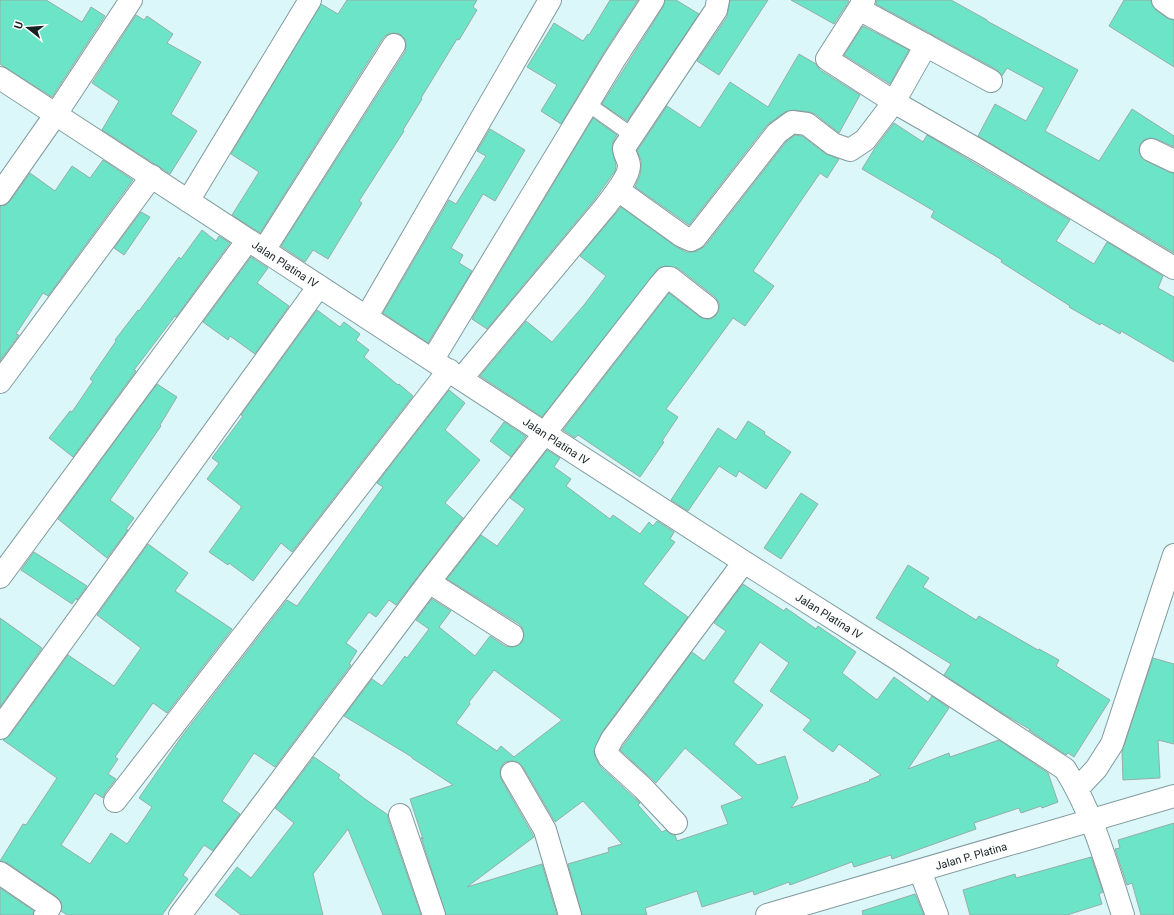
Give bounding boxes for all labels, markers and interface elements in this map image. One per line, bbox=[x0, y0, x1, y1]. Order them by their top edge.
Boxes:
north arrow bbox=[8, 8, 48, 48]
text: U bbox=[12, 20, 26, 31]
street label: Jalan Platina IV bbox=[249, 238, 320, 291]
street label: Jalan Platina IV bbox=[520, 415, 591, 468]
street label: Jalan Platina IV bbox=[793, 591, 864, 642]
street label: Jalan P. Platina bbox=[934, 840, 1009, 873]

